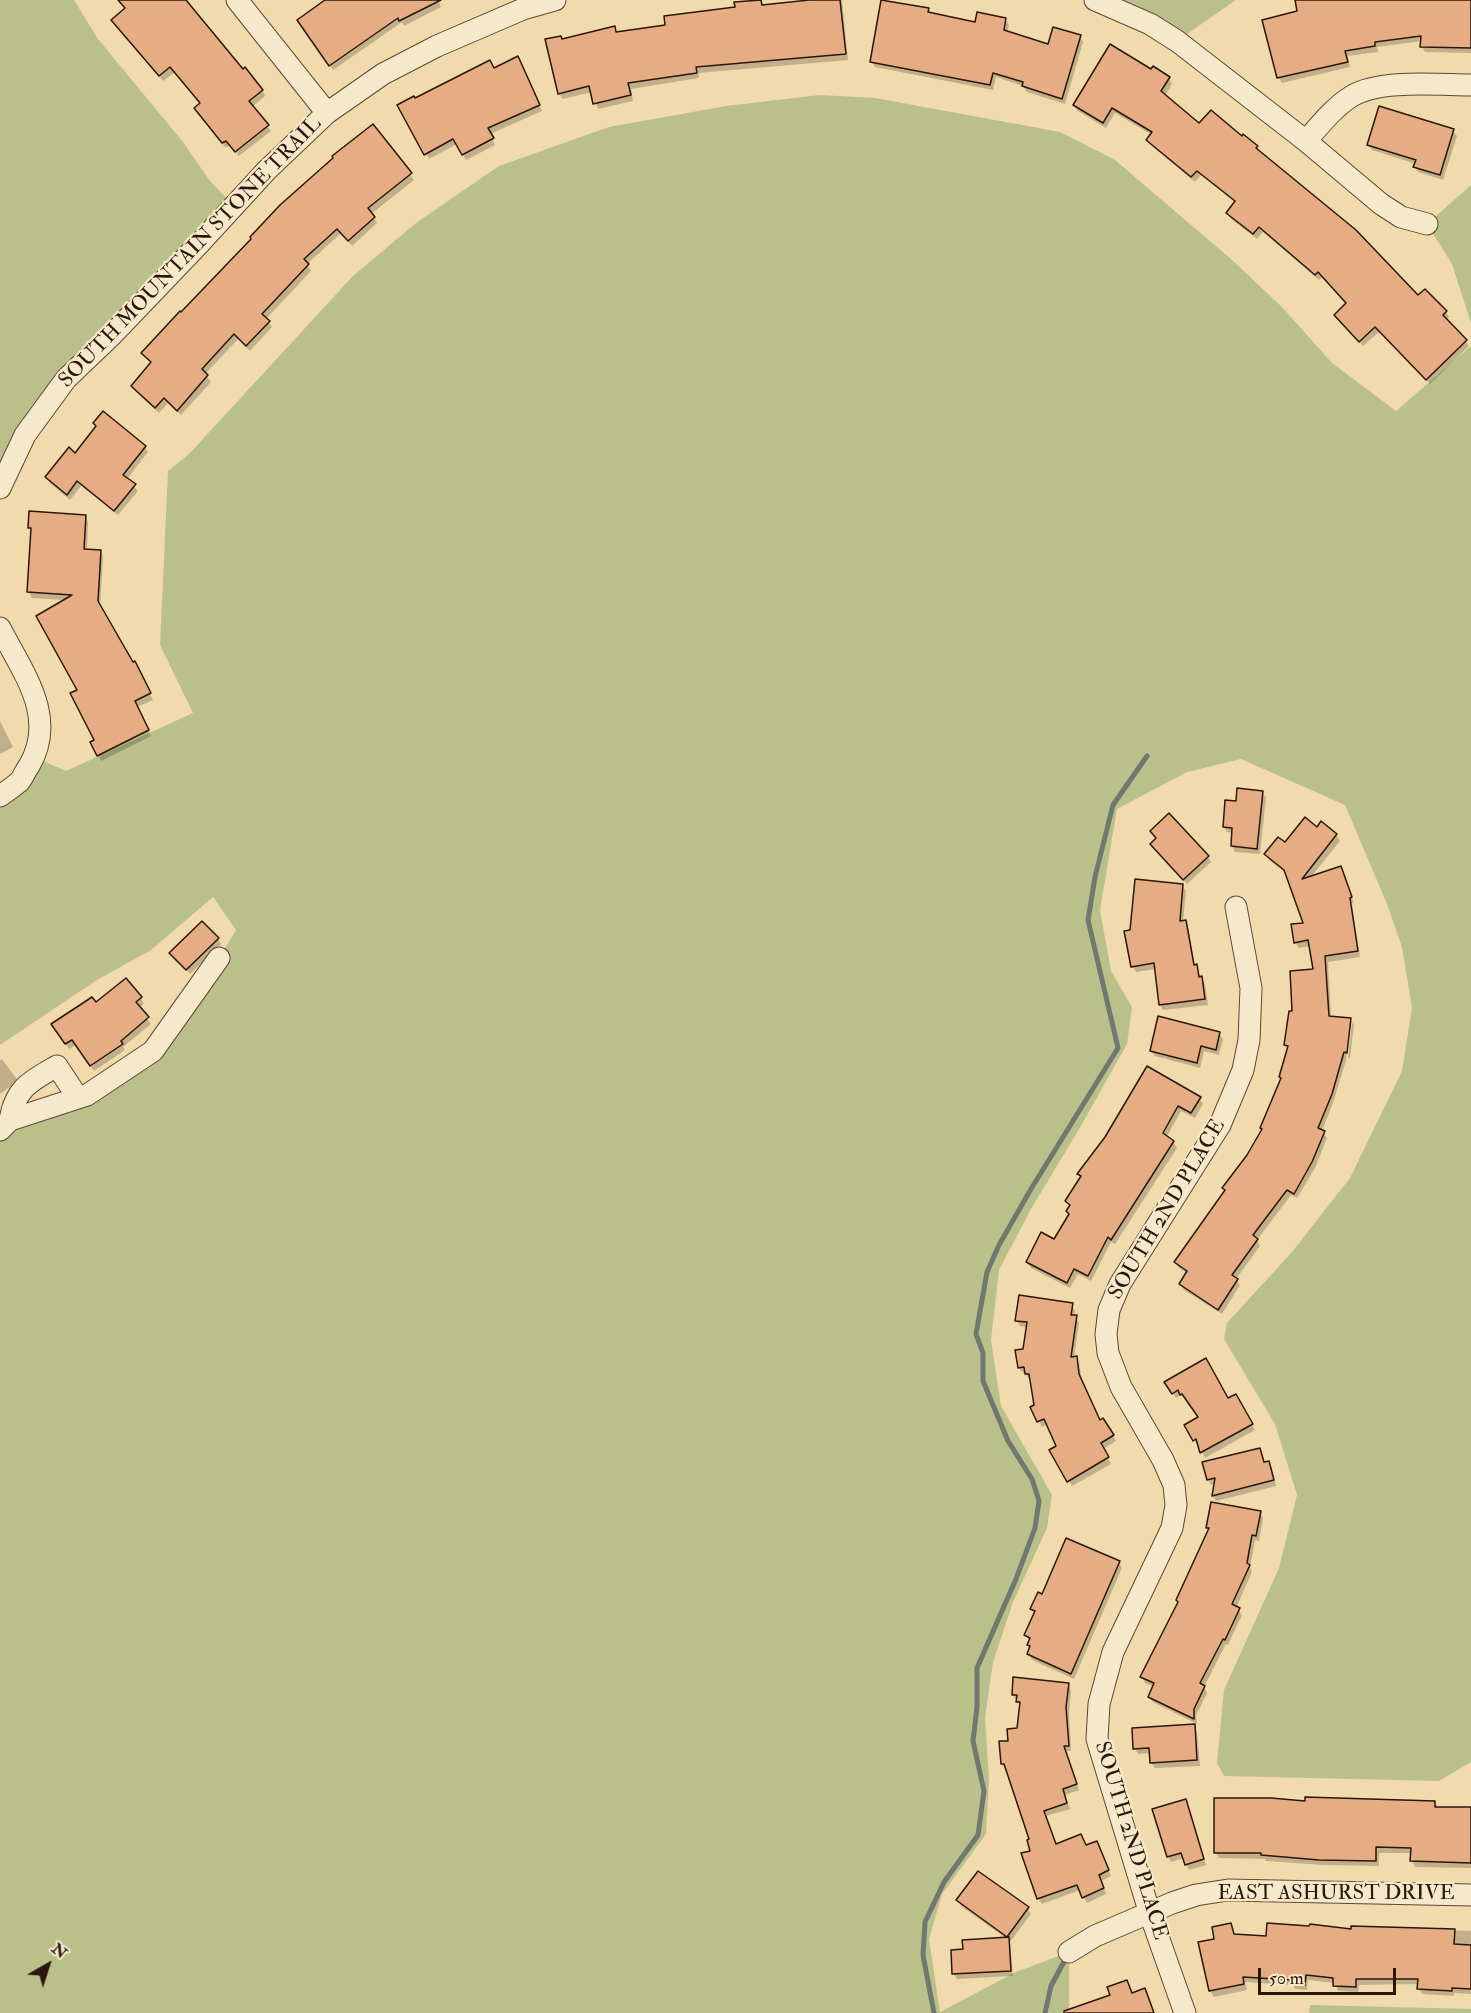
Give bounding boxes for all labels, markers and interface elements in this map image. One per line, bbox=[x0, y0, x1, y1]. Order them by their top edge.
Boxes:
street label: SOUTH MOUNTAIN STONE TRAIL bbox=[54, 112, 328, 394]
street label: SOUTH 2ND PLACE bbox=[1104, 1115, 1232, 1305]
street label: SOUTH 2ND PLACE bbox=[1088, 1739, 1172, 1943]
street label: EAST ASHURST DRIVE bbox=[1217, 1881, 1455, 1907]
north arrow bbox=[18, 1935, 78, 1995]
text: N bbox=[47, 1939, 71, 1963]
scale bar bbox=[1261, 1956, 1399, 1994]
text: 50 m bbox=[1269, 1967, 1304, 1990]

